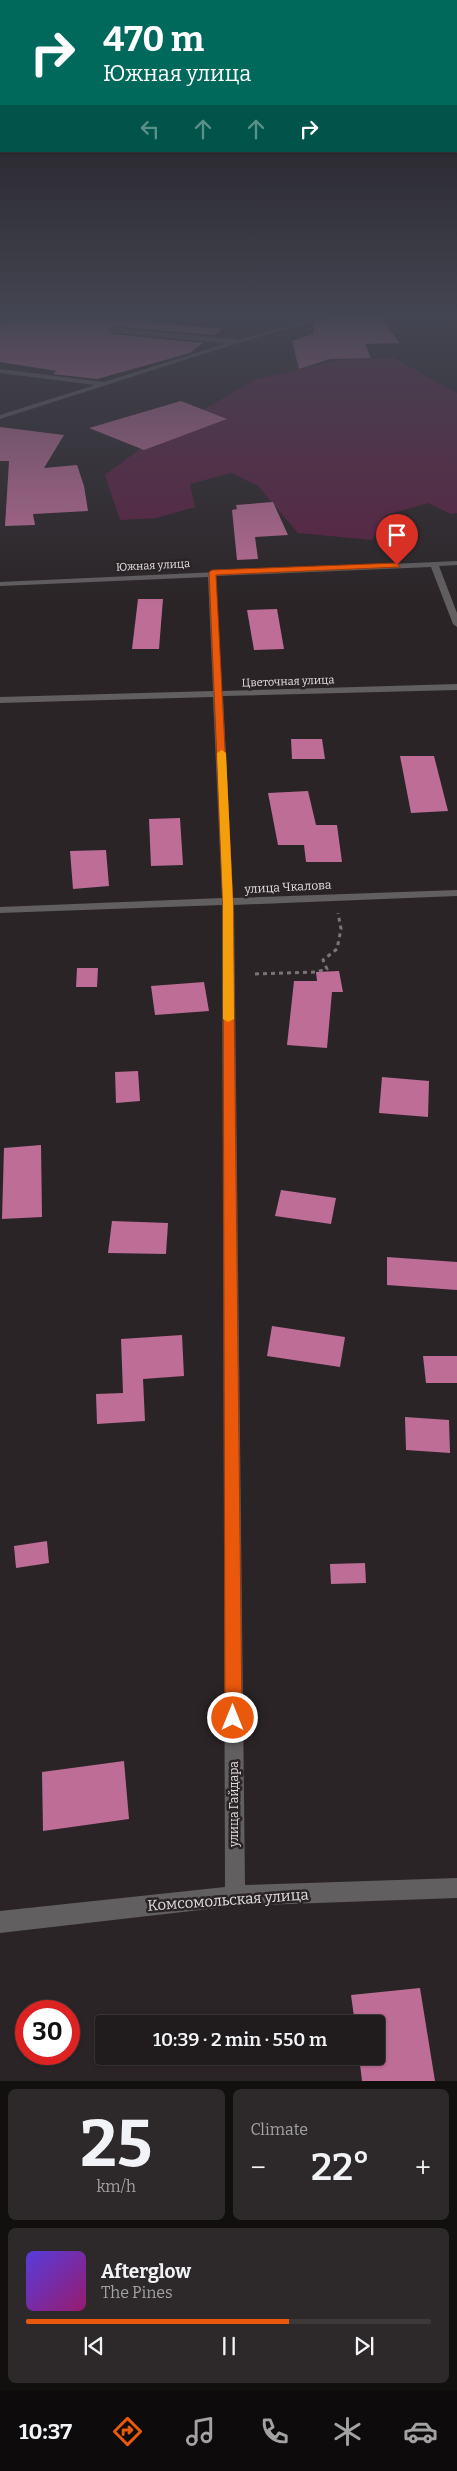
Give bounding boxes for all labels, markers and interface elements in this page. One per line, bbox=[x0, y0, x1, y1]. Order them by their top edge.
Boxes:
text: 470 m bbox=[103, 18, 204, 60]
icon: right bbox=[20, 20, 85, 85]
text: Южная улица bbox=[103, 60, 251, 87]
icon: left bbox=[136, 115, 164, 143]
icon: ahead bbox=[189, 115, 217, 143]
icon: ahead bbox=[242, 115, 270, 143]
icon: right bbox=[295, 115, 323, 143]
pin bbox=[376, 514, 418, 565]
icon: arrive bbox=[383, 521, 411, 549]
street label: Южная улица bbox=[116, 557, 190, 574]
street label: Цветочная улица bbox=[242, 673, 335, 690]
street label: улица Чкалова bbox=[243, 878, 332, 896]
position arrow bbox=[206, 1691, 258, 1743]
street label: улица Гайдара bbox=[227, 1761, 241, 1848]
street label: Комсомольская улица bbox=[147, 1885, 309, 1915]
speed limit sign: 30 bbox=[15, 2000, 80, 2065]
text: 10:39 · 2 min · 550 m bbox=[153, 2028, 327, 2051]
text: 25 bbox=[80, 2105, 152, 2183]
text: Climate bbox=[251, 2120, 308, 2139]
text: 22° bbox=[311, 2144, 370, 2190]
text: − bbox=[251, 2151, 266, 2184]
text: + bbox=[415, 2151, 431, 2184]
text: km/h bbox=[96, 2177, 136, 2196]
text: Afterglow bbox=[101, 2260, 191, 2283]
text: The Pines bbox=[101, 2283, 173, 2302]
icon: previous bbox=[80, 2332, 108, 2360]
icon: pause bbox=[215, 2332, 243, 2360]
icon: next bbox=[350, 2332, 378, 2360]
icon: directions bbox=[110, 2414, 145, 2449]
icon: music bbox=[183, 2414, 218, 2449]
icon: phone bbox=[257, 2414, 292, 2449]
icon: climate bbox=[330, 2414, 365, 2449]
icon: car bbox=[403, 2414, 438, 2449]
text: 10:37 bbox=[19, 2418, 72, 2445]

